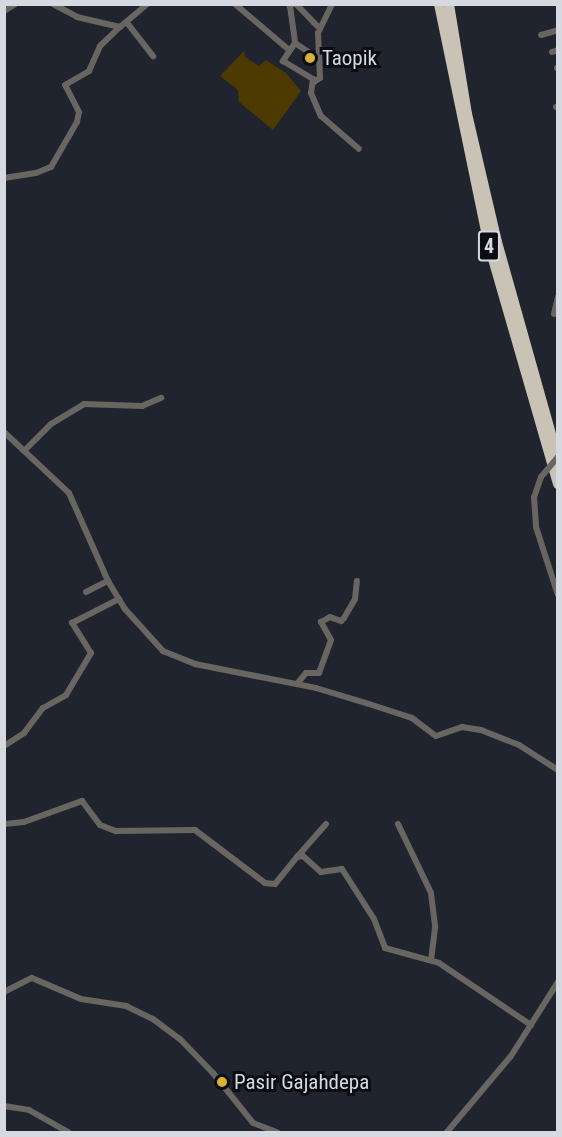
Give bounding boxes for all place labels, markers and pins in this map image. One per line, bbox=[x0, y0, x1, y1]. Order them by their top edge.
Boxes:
place label: Taopik bbox=[322, 45, 377, 71]
marker: Taopik bbox=[303, 51, 317, 65]
place label: Pasir Gajahdepa bbox=[234, 1069, 369, 1095]
marker: Pasir Gajahdepa bbox=[215, 1075, 229, 1089]

